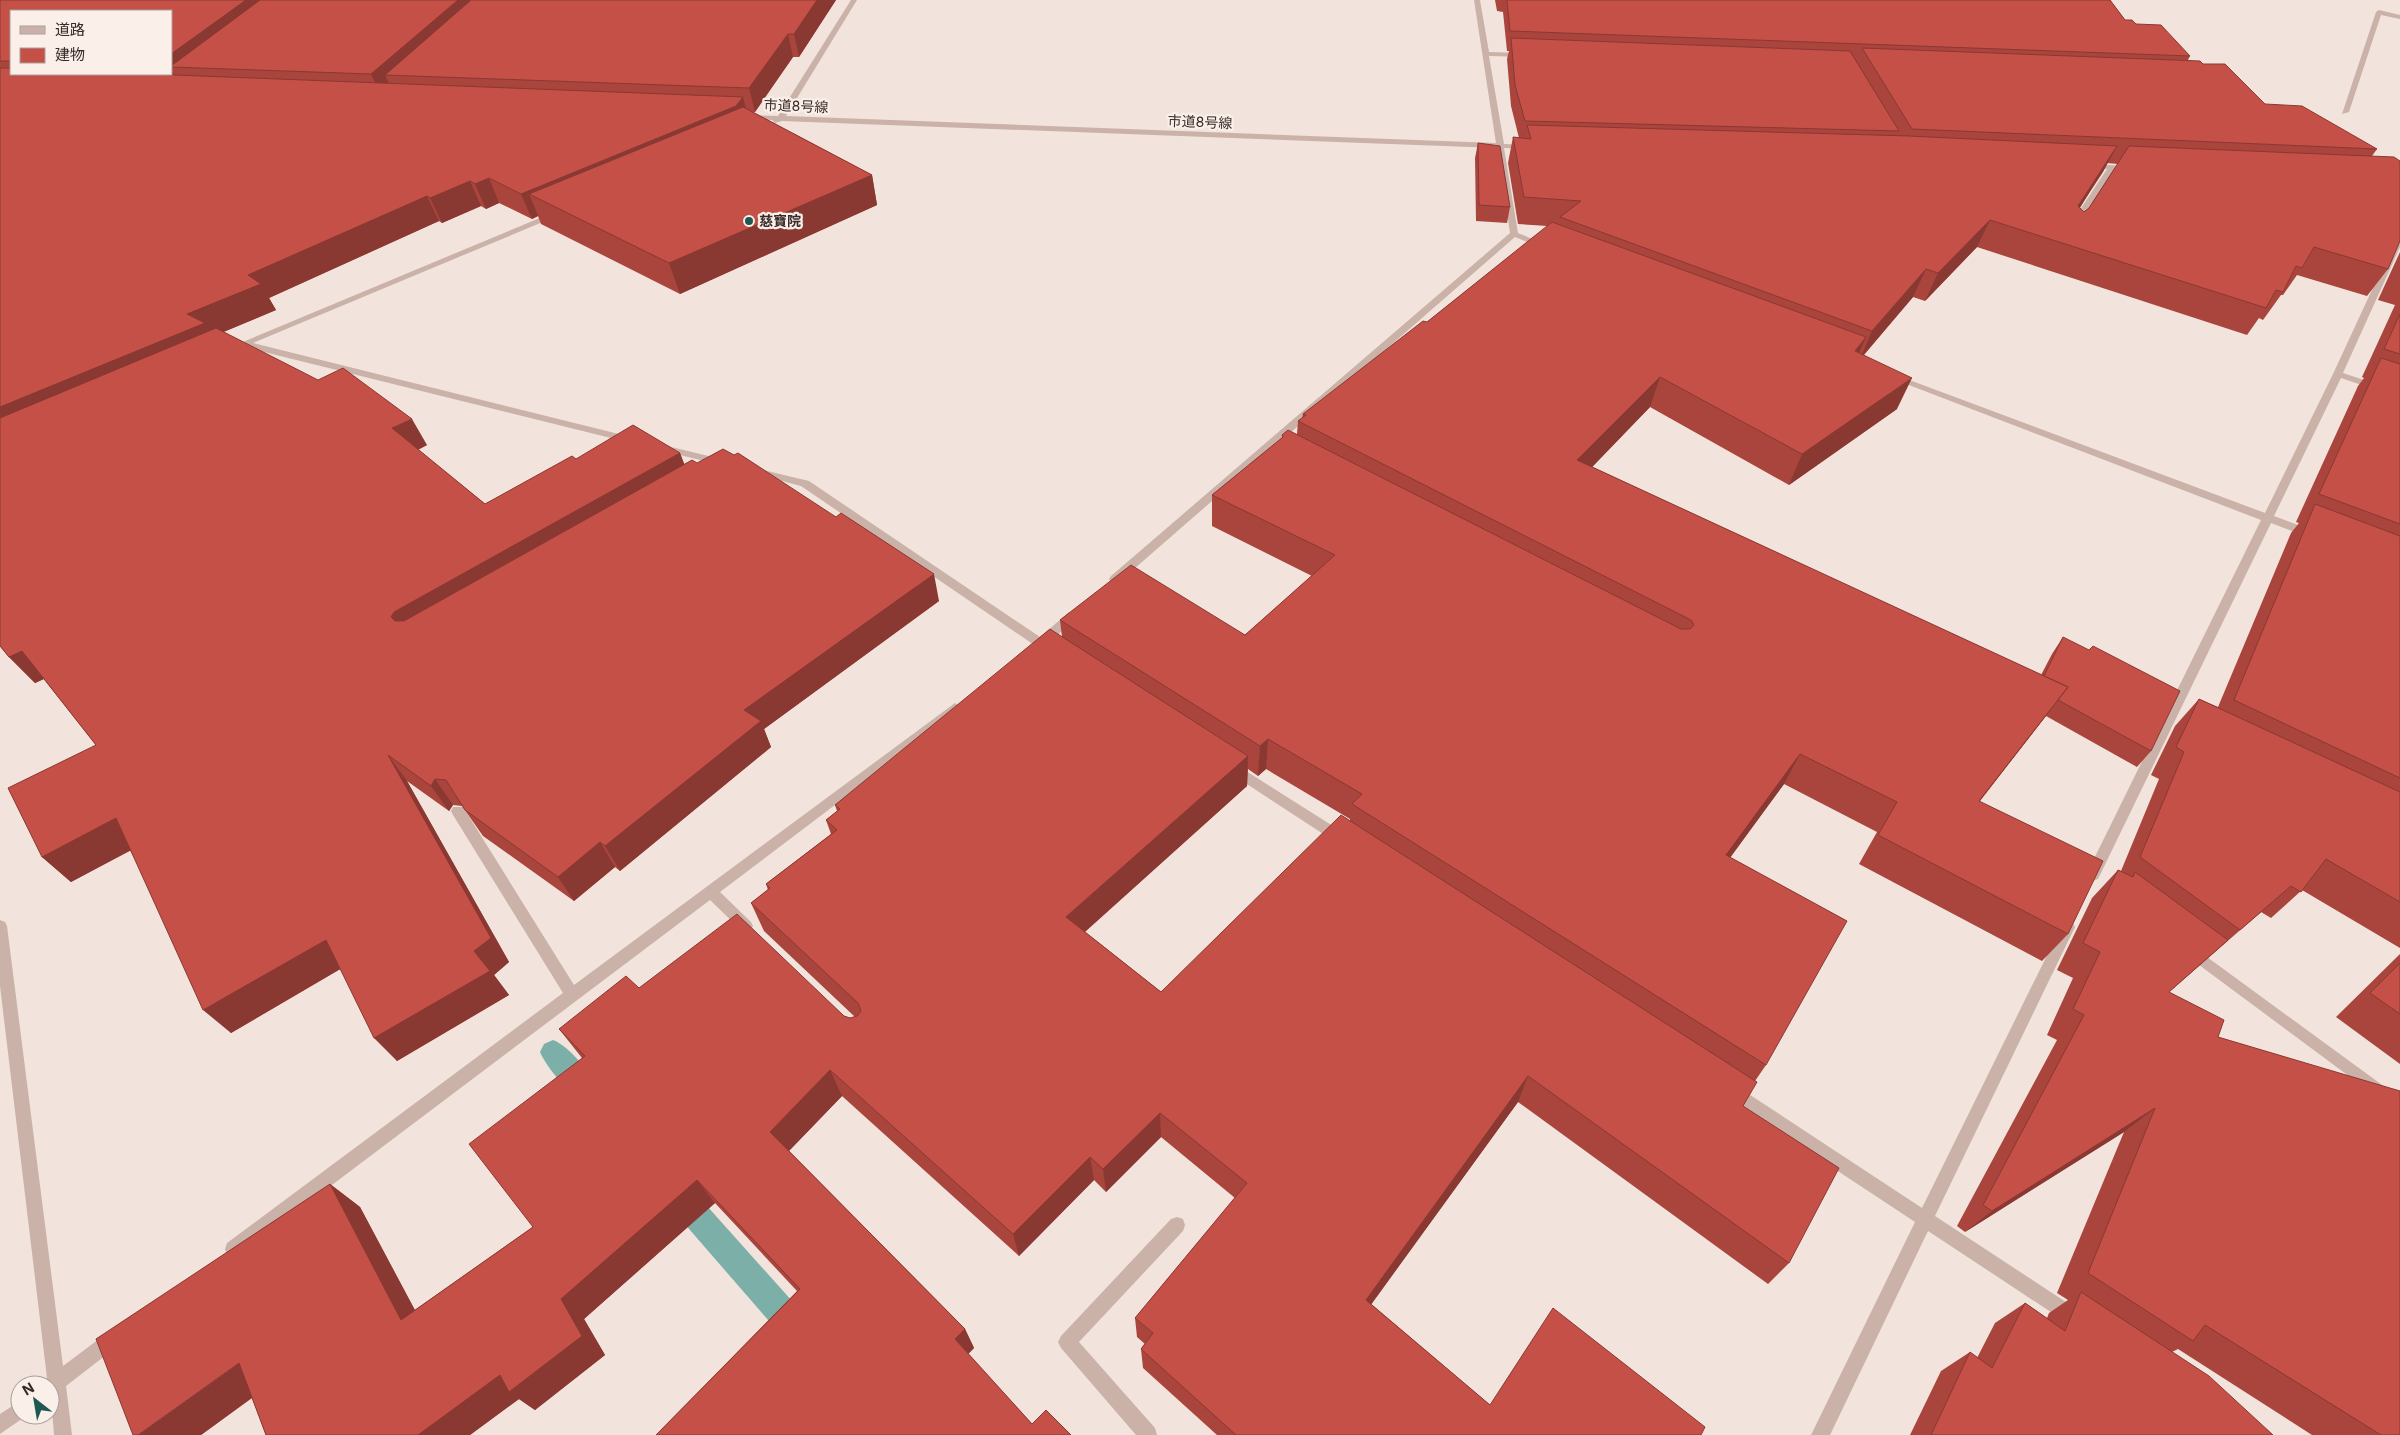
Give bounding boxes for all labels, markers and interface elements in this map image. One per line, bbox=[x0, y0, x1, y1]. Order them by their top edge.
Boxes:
legend bbox=[10, 10, 172, 75]
text: 道路 bbox=[55, 20, 85, 39]
text: 建物 bbox=[55, 45, 85, 64]
street label: 市道8号線 bbox=[763, 96, 829, 115]
street label: 市道8号線 bbox=[1167, 112, 1233, 131]
place label: 慈寶院 bbox=[759, 212, 801, 229]
marker: 慈寶院 bbox=[743, 215, 755, 227]
north arrow bbox=[10, 1375, 60, 1425]
text: N bbox=[19, 1378, 37, 1398]

